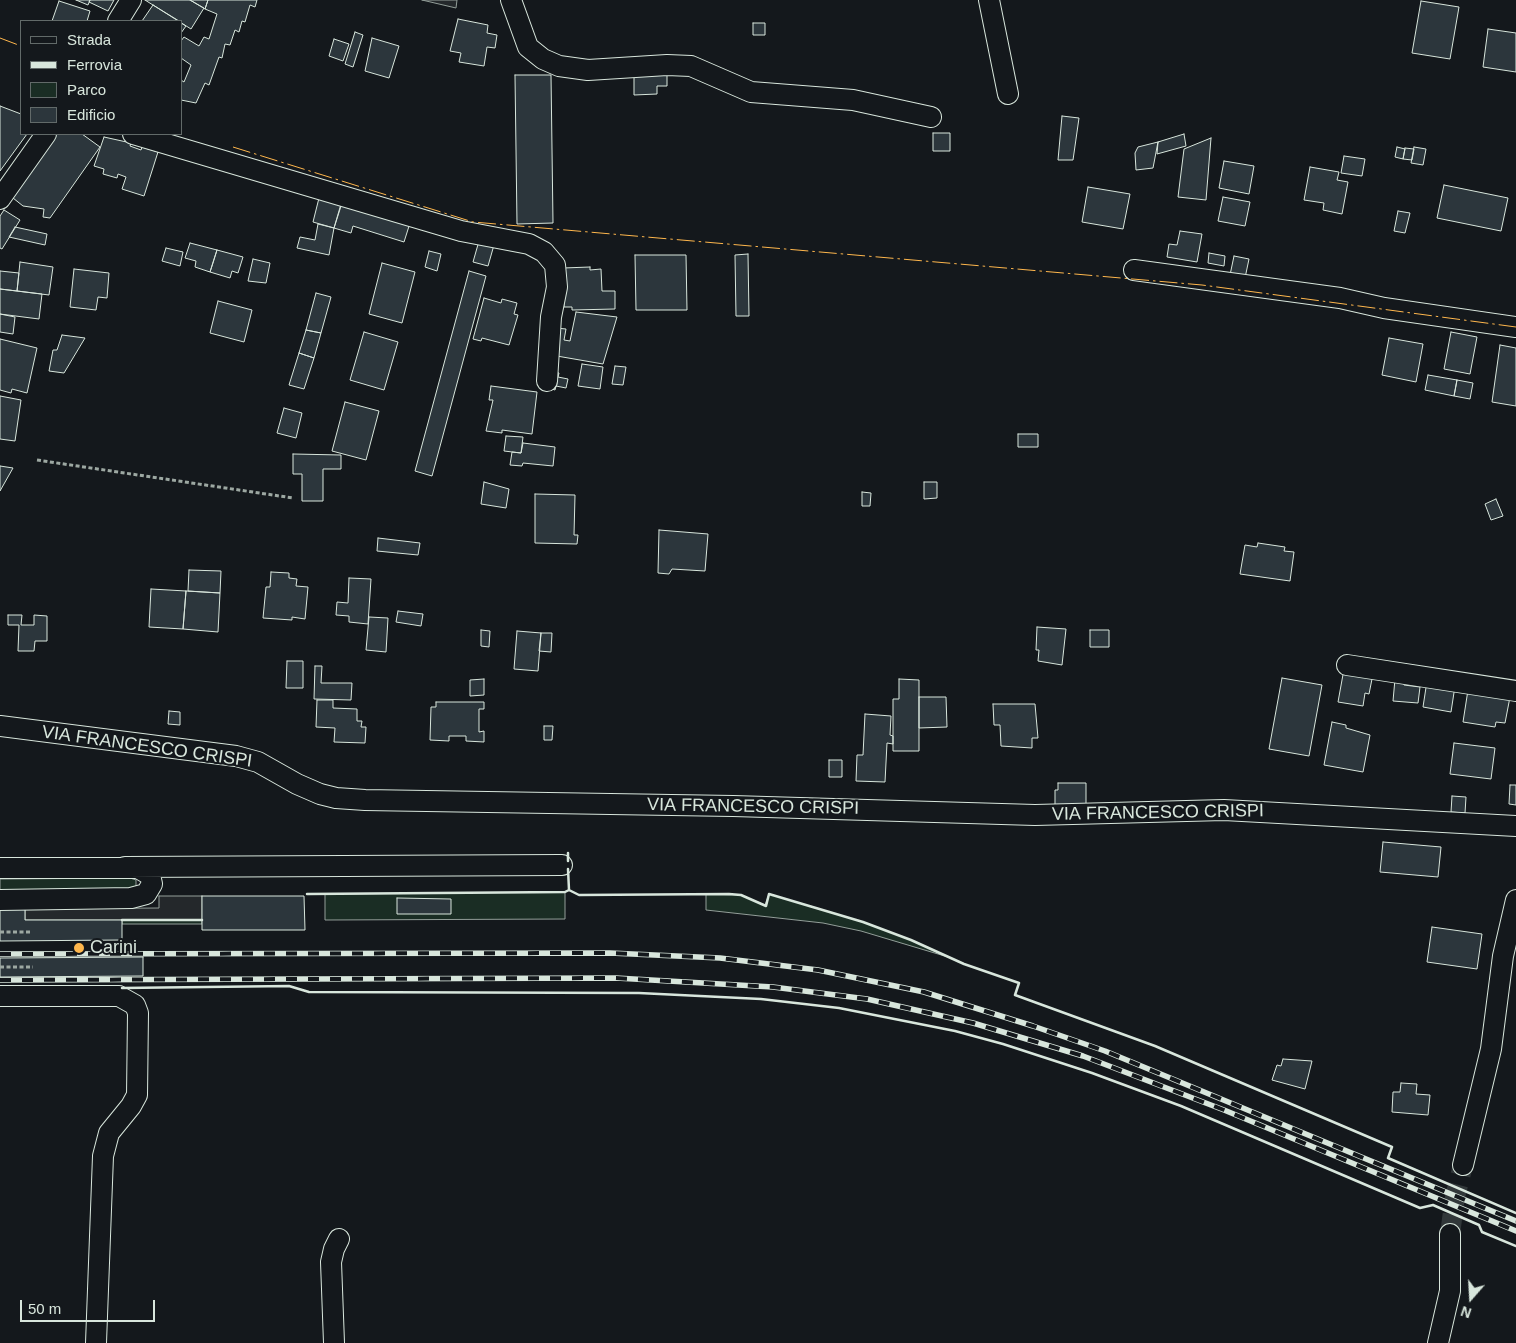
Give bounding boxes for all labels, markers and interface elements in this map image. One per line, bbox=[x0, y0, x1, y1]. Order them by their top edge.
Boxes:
legend bbox=[20, 20, 182, 135]
text: Strada bbox=[67, 31, 111, 48]
text: Ferrovia bbox=[67, 56, 122, 73]
text: Parco bbox=[67, 81, 106, 98]
text: Edificio bbox=[67, 106, 115, 123]
street label: VIA FRANCESCO CRISPI bbox=[41, 722, 253, 772]
street label: VIA FRANCESCO CRISPI bbox=[647, 794, 859, 820]
street label: VIA FRANCESCO CRISPI bbox=[1052, 800, 1264, 826]
place label: Carini bbox=[90, 937, 137, 959]
marker: Carini bbox=[72, 941, 86, 955]
north arrow bbox=[1446, 1273, 1496, 1323]
scale bar bbox=[22, 1290, 158, 1322]
text: 50 m bbox=[28, 1300, 61, 1317]
text: N bbox=[1459, 1303, 1474, 1321]

